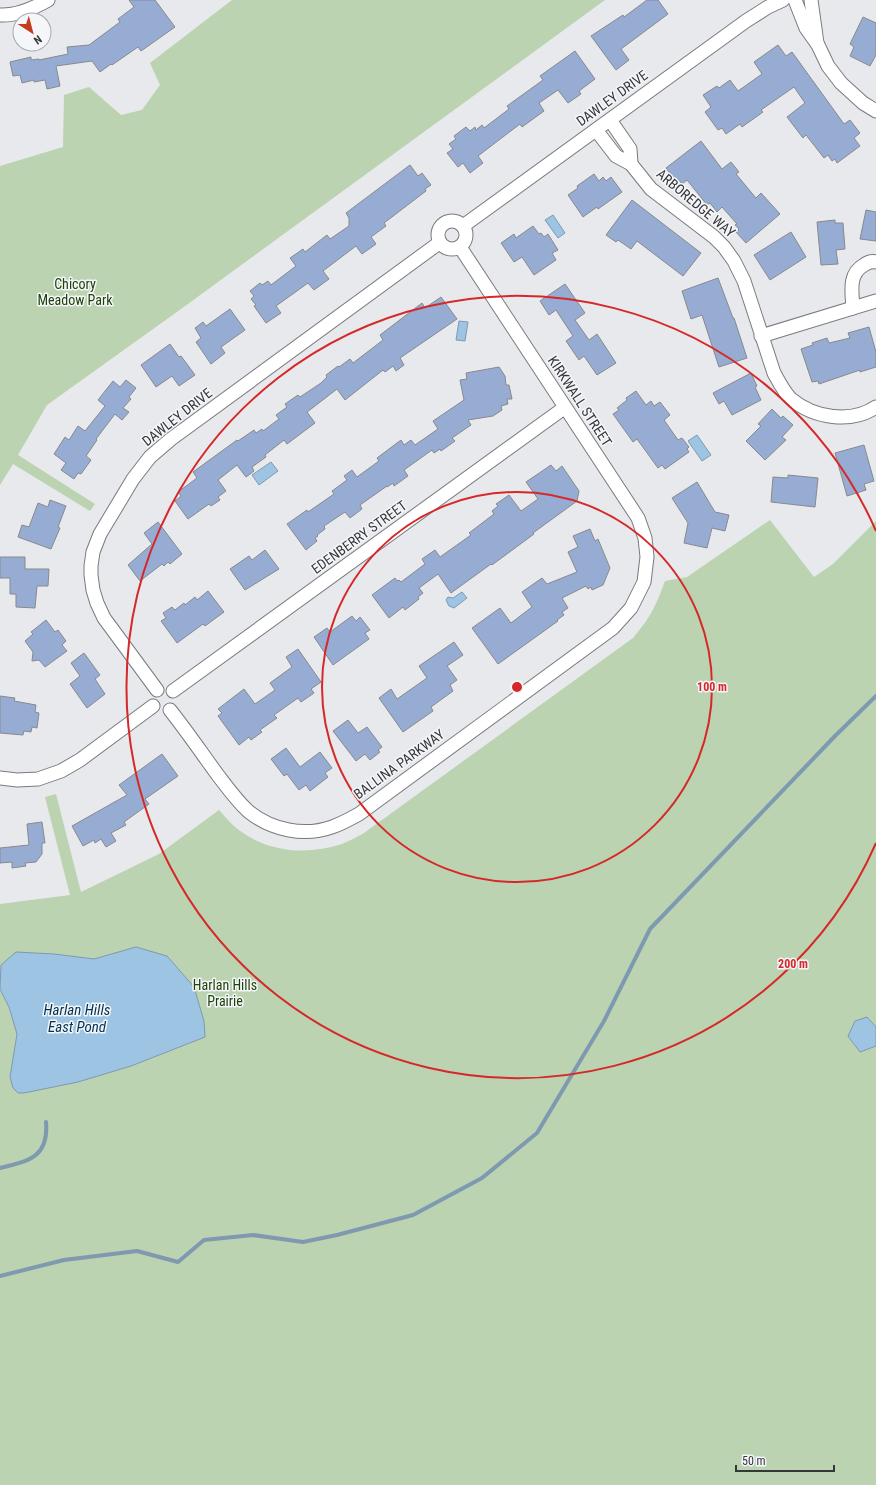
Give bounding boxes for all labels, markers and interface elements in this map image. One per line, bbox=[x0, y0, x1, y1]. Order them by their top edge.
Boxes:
north arrow bbox=[12, 12, 52, 52]
text: N bbox=[31, 32, 44, 47]
street label: DAWLEY DRIVE bbox=[573, 67, 651, 129]
street label: ARBOREDGE WAY bbox=[653, 166, 739, 241]
park label: Chicory Meadow Park bbox=[37, 276, 113, 308]
street label: KIRKWALL STREET bbox=[545, 353, 615, 449]
street label: DAWLEY DRIVE bbox=[139, 385, 215, 449]
street label: EDENBERRY STREET bbox=[308, 497, 410, 577]
centre of rings bbox=[510, 680, 524, 694]
text: 100 m bbox=[697, 680, 727, 694]
street label: BALLINA PARKWAY bbox=[351, 725, 448, 802]
text: 200 m bbox=[778, 957, 808, 971]
park label: Harlan Hills Prairie bbox=[193, 977, 257, 1009]
water label: Harlan Hills East Pond bbox=[44, 1001, 111, 1036]
scale bar bbox=[736, 1447, 834, 1473]
text: 50 m bbox=[742, 1454, 766, 1468]

